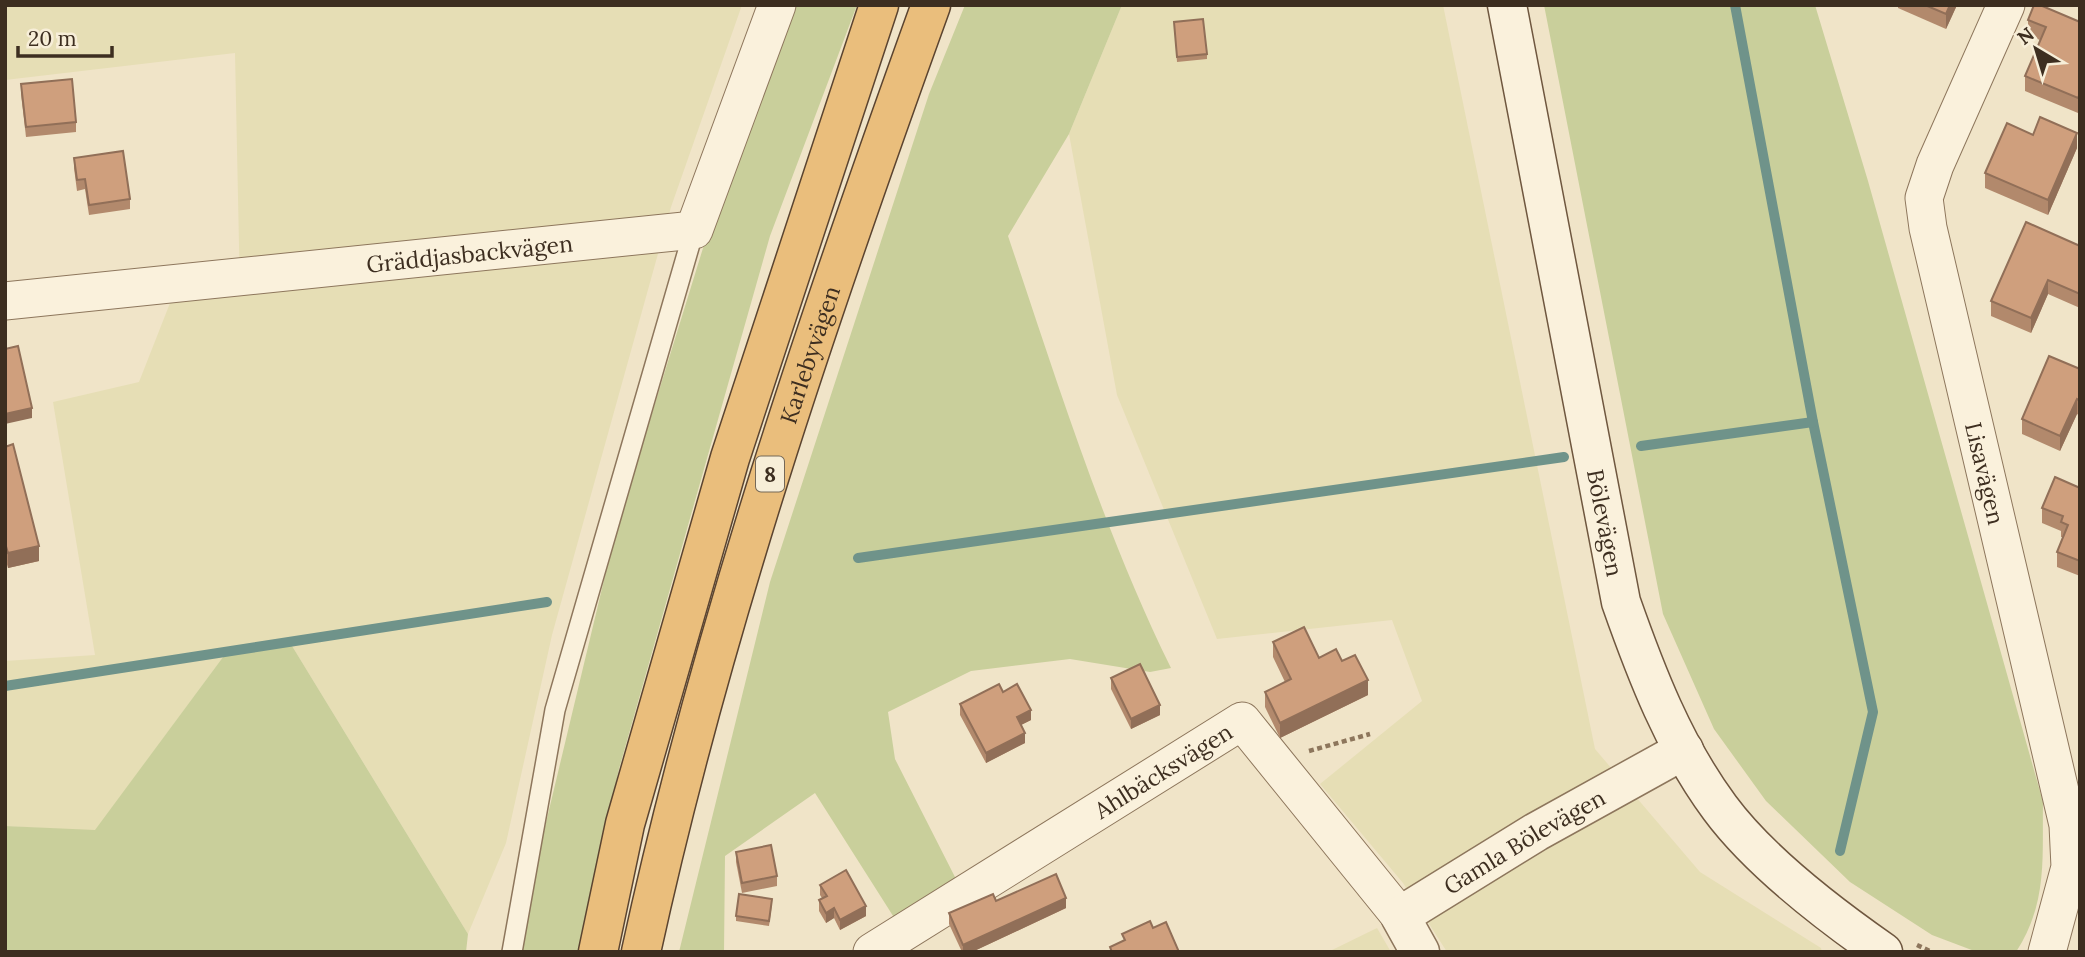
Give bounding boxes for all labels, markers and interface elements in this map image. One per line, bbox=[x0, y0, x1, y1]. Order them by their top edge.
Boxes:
scale bar bbox=[18, 14, 112, 58]
north arrow bbox=[2001, 14, 2071, 84]
text: N bbox=[2012, 21, 2039, 50]
text: 20 m bbox=[28, 25, 77, 52]
street label: Gräddjasbackvägen bbox=[365, 228, 574, 278]
street label: Karlebyvägen bbox=[773, 282, 846, 427]
street label: Lisavägen bbox=[1959, 419, 2012, 527]
road number: 8 bbox=[756, 456, 784, 491]
street label: Bölevägen bbox=[1581, 467, 1630, 579]
street label: Ahlbäcksvägen bbox=[1088, 716, 1237, 825]
street label: Gamla Bölevägen bbox=[1438, 782, 1610, 900]

